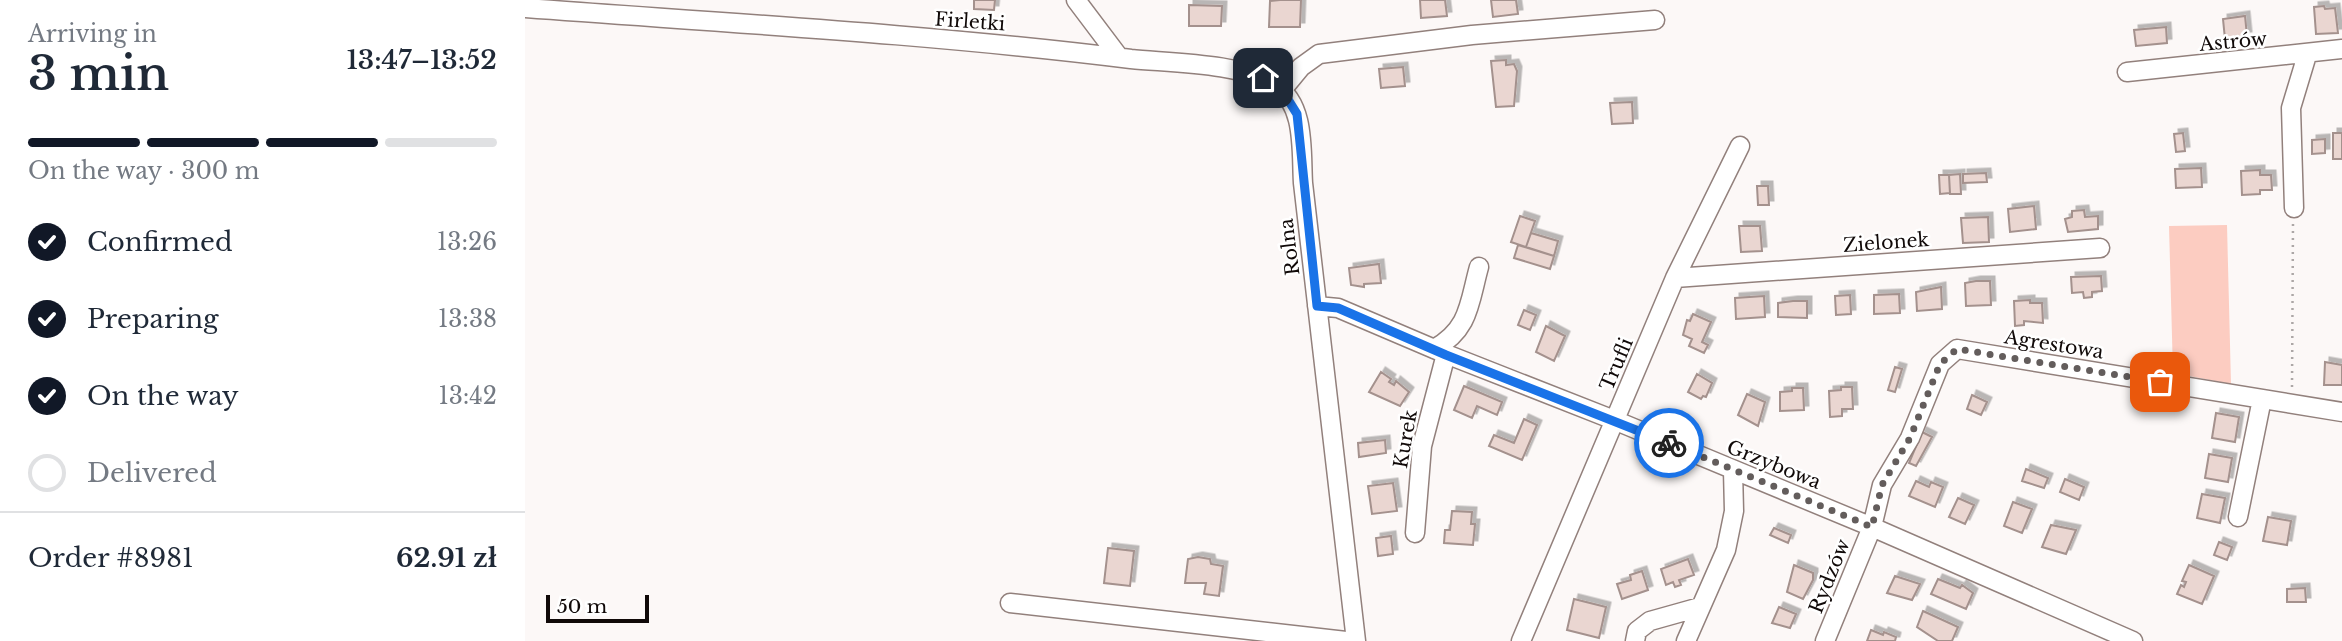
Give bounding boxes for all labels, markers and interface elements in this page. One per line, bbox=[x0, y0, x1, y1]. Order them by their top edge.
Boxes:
street label: Firletki bbox=[934, 8, 1007, 35]
text: Arriving in bbox=[28, 20, 157, 48]
street label: Astrów bbox=[2197, 27, 2268, 56]
text: 13:47–13:52 bbox=[346, 44, 497, 76]
text: 3 min bbox=[28, 45, 169, 102]
pin bbox=[1233, 48, 1293, 108]
icon: home bbox=[1244, 59, 1282, 97]
text: On the way · 300 m bbox=[28, 157, 260, 185]
street label: Rolna bbox=[1275, 217, 1304, 277]
icon: check bbox=[28, 223, 66, 261]
text: Confirmed bbox=[87, 226, 232, 258]
text: 13:26 bbox=[437, 228, 497, 256]
street label: Zielonek bbox=[1842, 228, 1930, 257]
icon: check bbox=[28, 300, 66, 338]
text: Preparing bbox=[87, 303, 219, 335]
text: 13:38 bbox=[438, 305, 497, 333]
street label: Agrestowa bbox=[2002, 325, 2106, 364]
street label: Trufli bbox=[1595, 334, 1638, 394]
pin bbox=[2130, 352, 2190, 412]
icon: bag bbox=[2141, 363, 2179, 401]
icon: check bbox=[28, 377, 66, 415]
text: On the way bbox=[87, 380, 239, 412]
text: 13:42 bbox=[438, 382, 497, 410]
street label: Kurek bbox=[1389, 408, 1422, 470]
courier bbox=[1634, 408, 1704, 478]
icon: bike bbox=[1650, 424, 1688, 462]
street label: Grzybowa bbox=[1723, 435, 1825, 494]
text: Delivered bbox=[87, 457, 217, 489]
street label: Rydzów bbox=[1804, 536, 1855, 617]
text: Order #8981 bbox=[28, 542, 194, 574]
text: 62.91 zł bbox=[396, 542, 497, 574]
scale bar bbox=[546, 592, 649, 624]
text: 50 m bbox=[557, 595, 607, 618]

